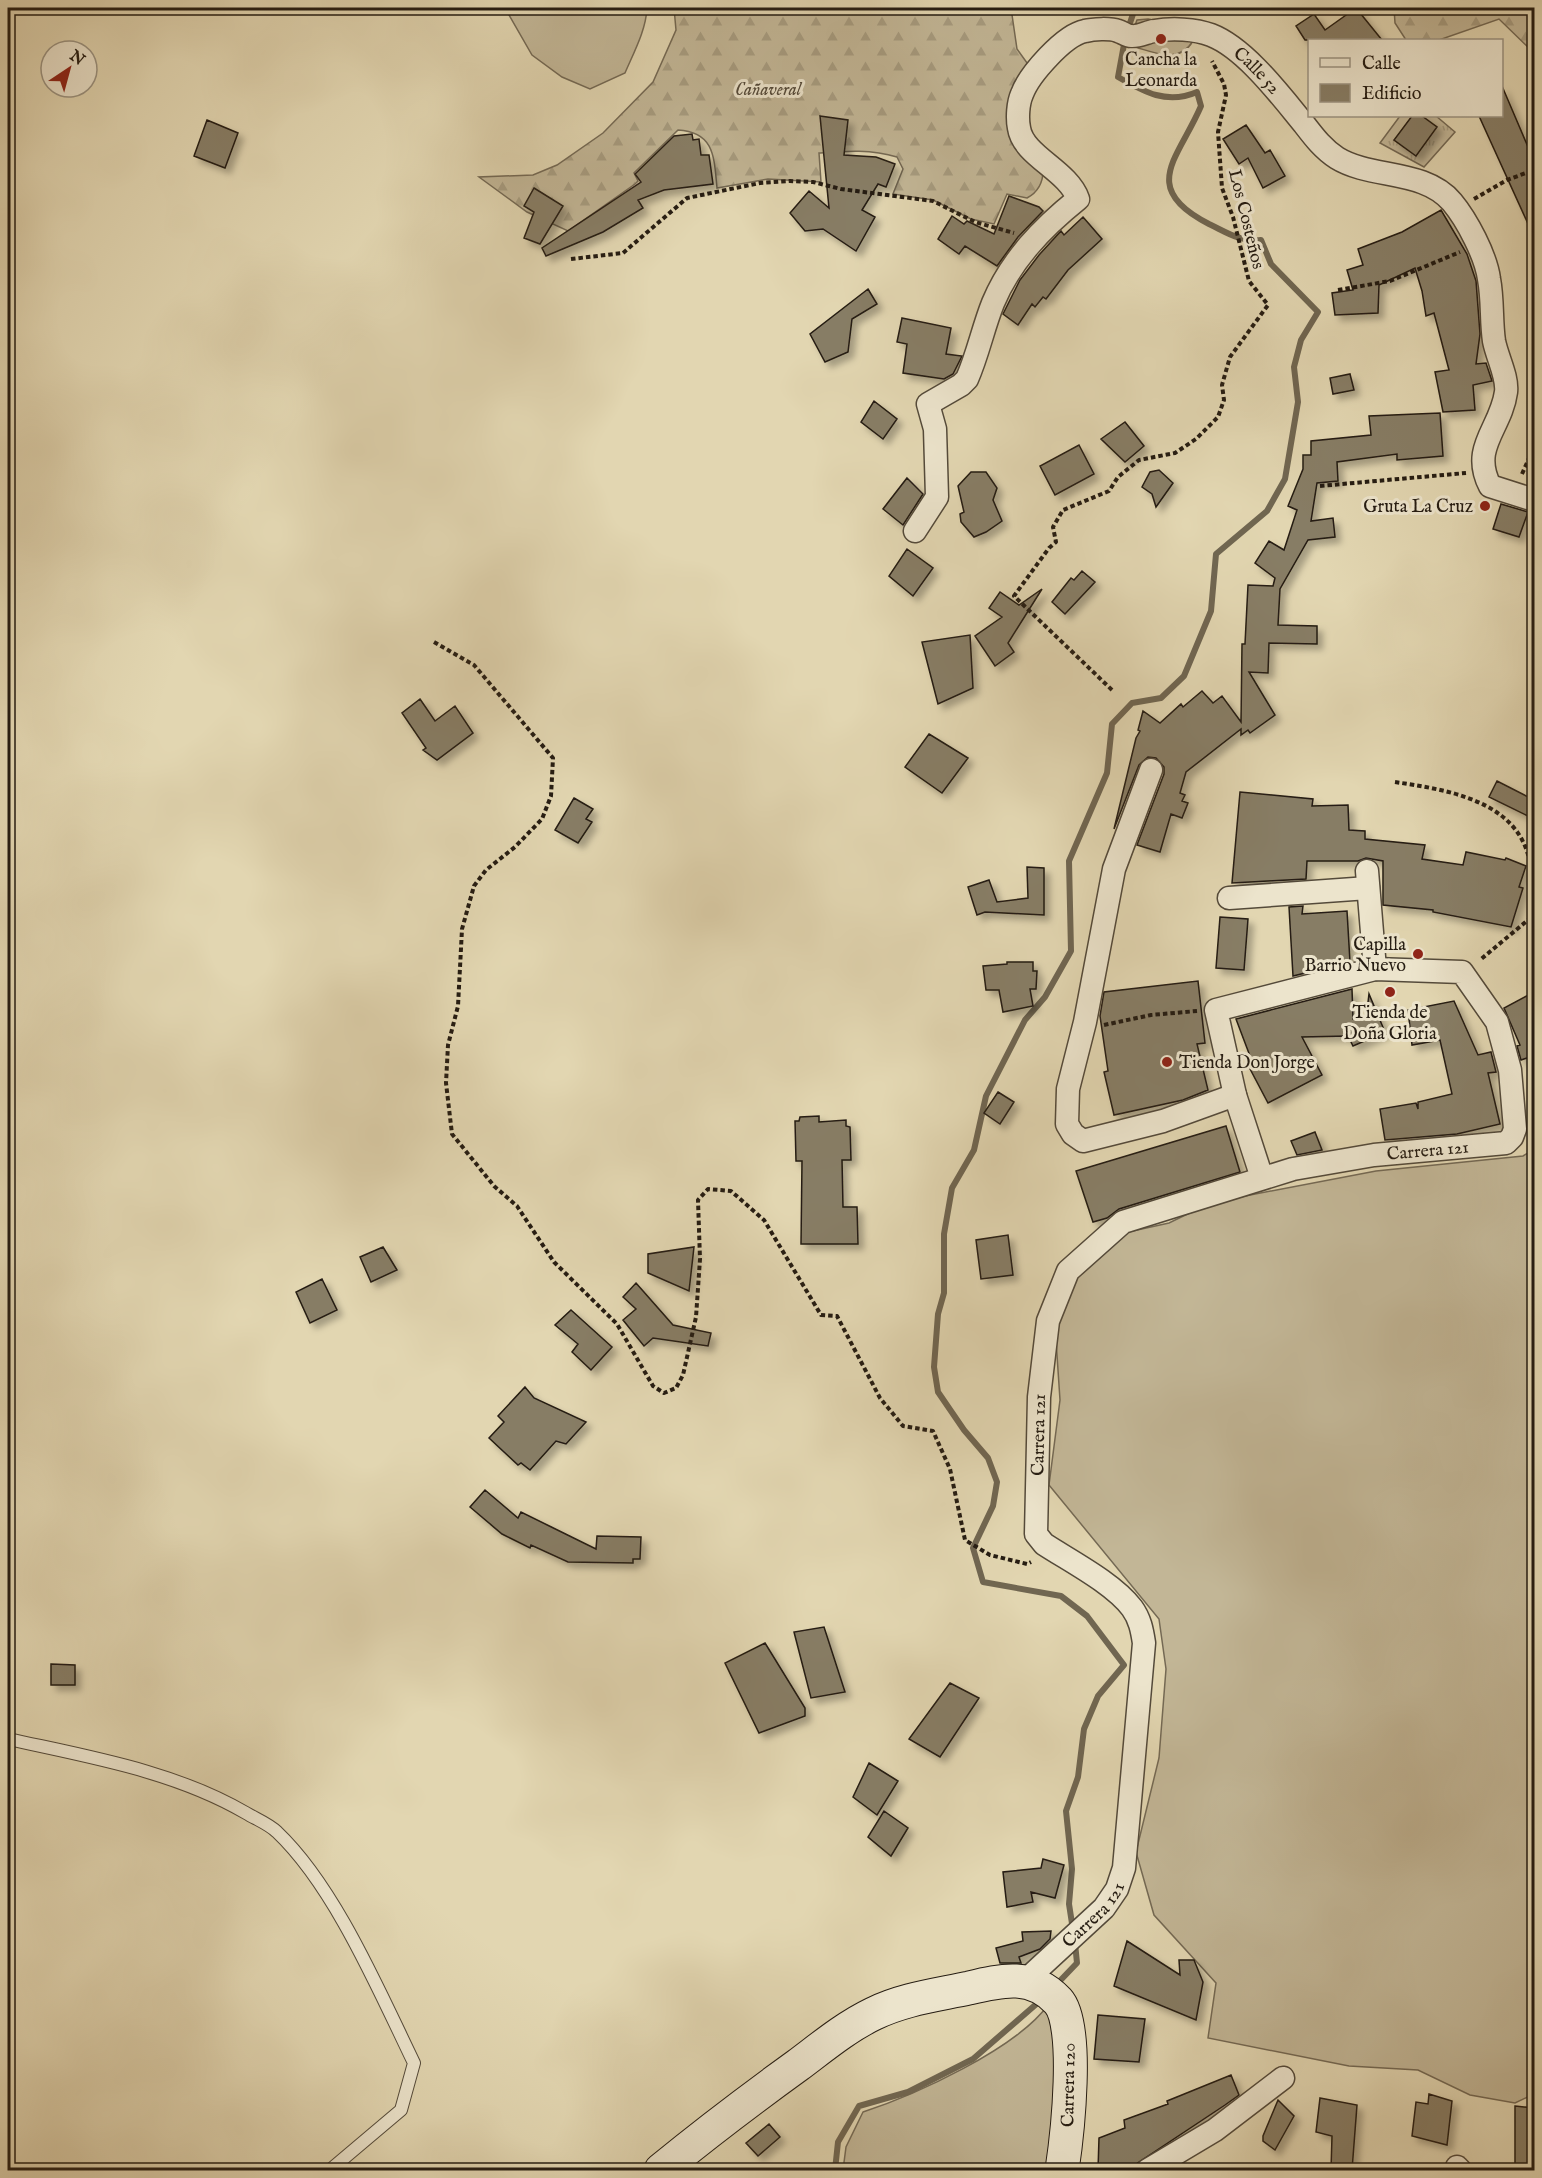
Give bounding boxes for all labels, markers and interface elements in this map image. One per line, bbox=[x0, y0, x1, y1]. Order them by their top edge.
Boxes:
marker: Cancha la Leonarda bbox=[1154, 32, 1168, 46]
north arrow bbox=[39, 39, 99, 99]
legend bbox=[1308, 39, 1503, 117]
street label: Calle 52 bbox=[1228, 43, 1285, 100]
text: N bbox=[64, 46, 88, 71]
place label: Cancha la Leonarda bbox=[1125, 49, 1197, 93]
text: Calle bbox=[1362, 53, 1401, 76]
park label: Cañaveral bbox=[735, 79, 803, 102]
text: Edificio bbox=[1362, 83, 1422, 106]
street label: Los Costeños bbox=[1222, 167, 1269, 272]
place label: Gruta La Cruz bbox=[1363, 496, 1473, 519]
marker: Gruta La Cruz bbox=[1478, 499, 1492, 513]
place label: Capilla Barrio Nuevo bbox=[1305, 934, 1406, 978]
marker: Capilla Barrio Nuevo bbox=[1411, 947, 1425, 961]
marker: Tienda de Doña Gloria bbox=[1383, 985, 1397, 999]
place label: Tienda de Doña Gloria bbox=[1343, 1002, 1437, 1046]
place label: Tienda Don Jorge bbox=[1179, 1052, 1315, 1075]
marker: Tienda Don Jorge bbox=[1160, 1055, 1174, 1069]
street label: Carrera 121 bbox=[1386, 1136, 1470, 1167]
street label: Carrera 121 bbox=[1027, 1392, 1052, 1476]
street label: Carrera 121 bbox=[1058, 1880, 1131, 1954]
street label: Carrera 120 bbox=[1057, 2043, 1082, 2127]

